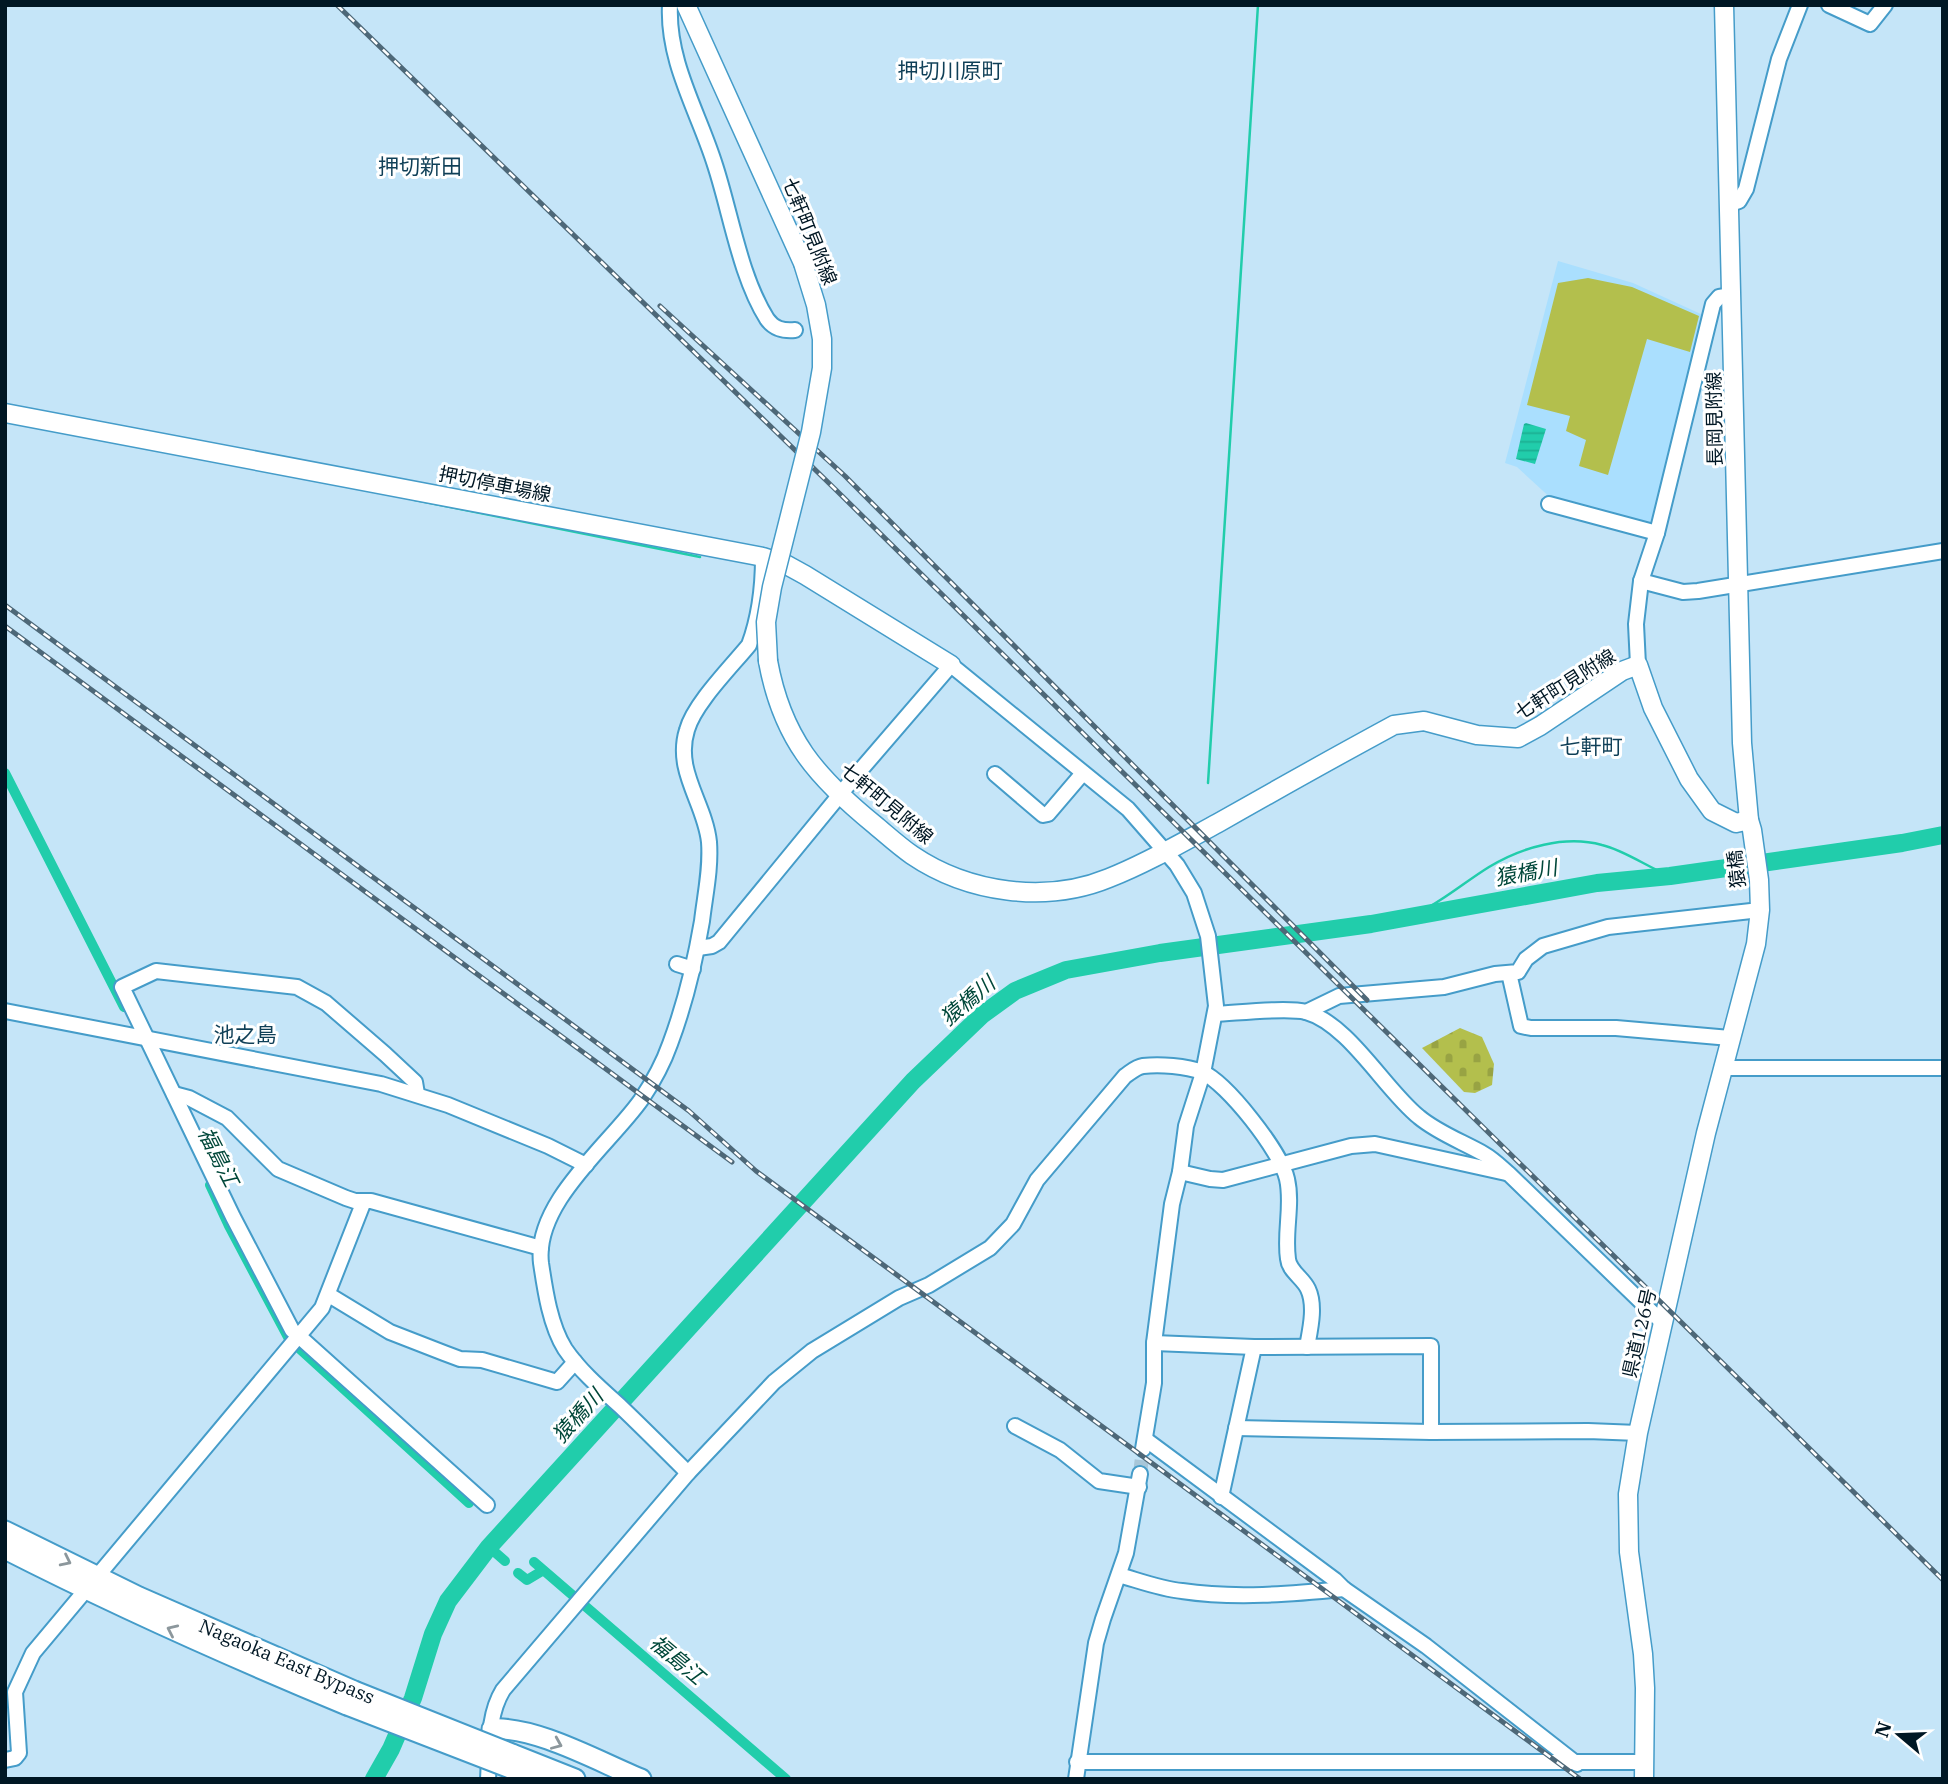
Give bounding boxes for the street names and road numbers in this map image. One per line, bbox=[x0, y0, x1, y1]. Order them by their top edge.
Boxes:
street label: 七軒町見附線 bbox=[778, 174, 842, 288]
street label: 長岡見附線 bbox=[1701, 371, 1727, 467]
street label: 押切停車場線 bbox=[437, 461, 553, 507]
street label: 七軒町見附線 bbox=[1510, 644, 1620, 724]
street label: 七軒町見附線 bbox=[836, 757, 938, 849]
street label: 猿橋 bbox=[1722, 849, 1750, 889]
street label: 県道126号 bbox=[1617, 1286, 1661, 1380]
street label: Nagaoka East Bypass bbox=[196, 1613, 378, 1709]

